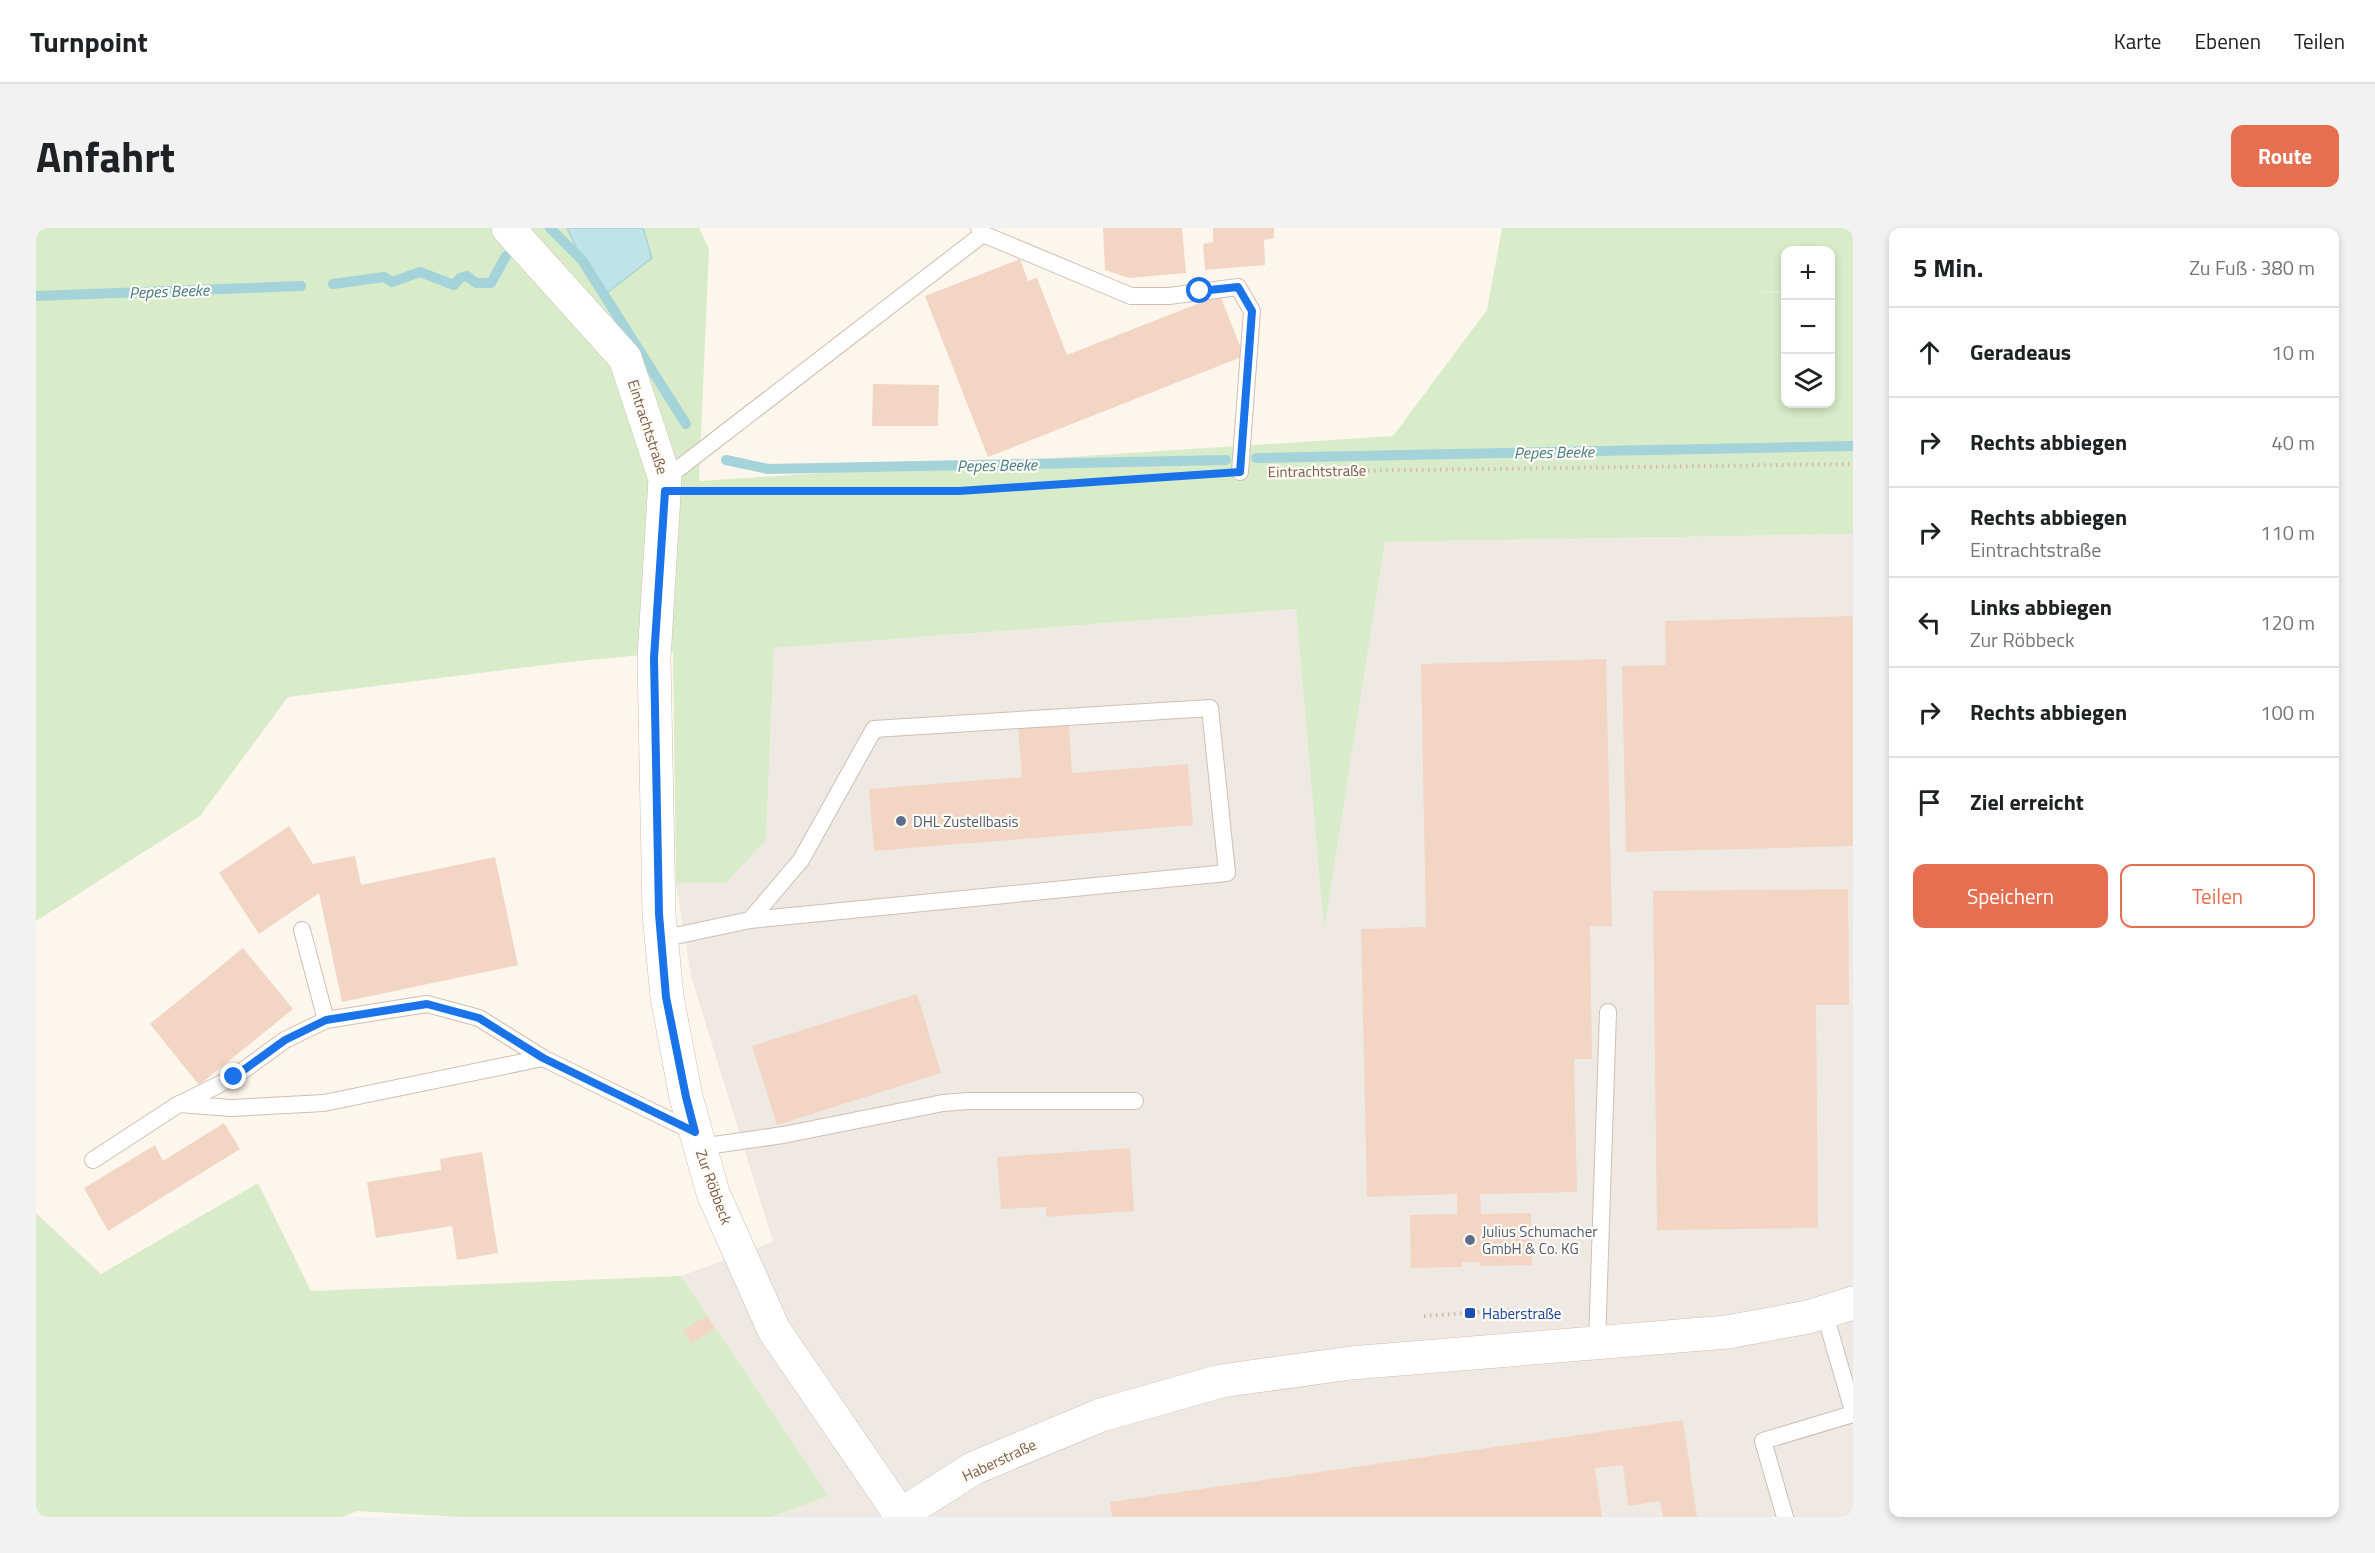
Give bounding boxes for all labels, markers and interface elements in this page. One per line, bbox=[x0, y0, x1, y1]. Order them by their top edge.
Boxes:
text: Turnpoint bbox=[30, 20, 148, 63]
text: Karte bbox=[2114, 25, 2161, 57]
text: Ebenen bbox=[2194, 25, 2261, 57]
text: Teilen bbox=[2294, 25, 2345, 57]
text: Anfahrt bbox=[36, 124, 175, 188]
button: Route bbox=[2231, 125, 2339, 187]
map controls bbox=[1781, 246, 1835, 408]
button: + bbox=[1781, 246, 1835, 300]
text: 5 Min. bbox=[1913, 248, 1983, 287]
text: Zu Fuß · 380 m bbox=[2189, 252, 2315, 283]
route start bbox=[1186, 277, 1212, 303]
water label: Pepes Beeke bbox=[129, 278, 211, 304]
button: − bbox=[1781, 300, 1835, 354]
text: Geradeaus bbox=[1970, 335, 2071, 369]
icon: ahead bbox=[1913, 336, 1946, 369]
text: 10 m bbox=[2271, 337, 2315, 368]
button: layers bbox=[1781, 354, 1835, 408]
street label: Eintrachtstraße bbox=[622, 377, 674, 477]
text: Rechts abbiegen bbox=[1970, 425, 2127, 459]
icon: right bbox=[1913, 426, 1946, 459]
text: 40 m bbox=[2271, 427, 2315, 458]
water label: Pepes Beeke bbox=[1514, 439, 1596, 465]
water label: Pepes Beeke bbox=[957, 452, 1039, 478]
street label: Eintrachtstraße bbox=[1268, 459, 1366, 483]
text: Rechts abbiegen bbox=[1970, 500, 2127, 534]
icon: right bbox=[1913, 516, 1946, 549]
text: 110 m bbox=[2260, 517, 2315, 548]
text: Eintrachtstraße bbox=[1970, 534, 2101, 565]
text: Links abbiegen bbox=[1970, 590, 2112, 624]
icon: left bbox=[1913, 606, 1946, 639]
text: 120 m bbox=[2260, 607, 2315, 638]
text: Zur Röbbeck bbox=[1970, 624, 2075, 655]
text: Rechts abbiegen bbox=[1970, 695, 2127, 729]
icon: right bbox=[1913, 696, 1946, 729]
text: 100 m bbox=[2260, 697, 2315, 728]
text: Ziel erreicht bbox=[1970, 785, 2084, 819]
icon: arrive bbox=[1913, 786, 1946, 819]
place label: DHL Zustellbasis bbox=[913, 810, 1019, 833]
marker: DHL Zustellbasis bbox=[894, 814, 908, 828]
button: Speichern bbox=[1913, 864, 2108, 928]
button: Teilen bbox=[2120, 864, 2315, 928]
route end bbox=[220, 1063, 246, 1089]
street label: Zur Röbbeck bbox=[690, 1146, 738, 1228]
place label: Julius Schumacher GmbH & Co. KG bbox=[1482, 1220, 1597, 1260]
marker: Julius Schumacher GmbH & Co. KG bbox=[1463, 1233, 1477, 1247]
place label: Haberstraße bbox=[1482, 1302, 1561, 1325]
marker: Haberstraße bbox=[1463, 1306, 1477, 1320]
street label: Haberstraße bbox=[958, 1433, 1040, 1487]

